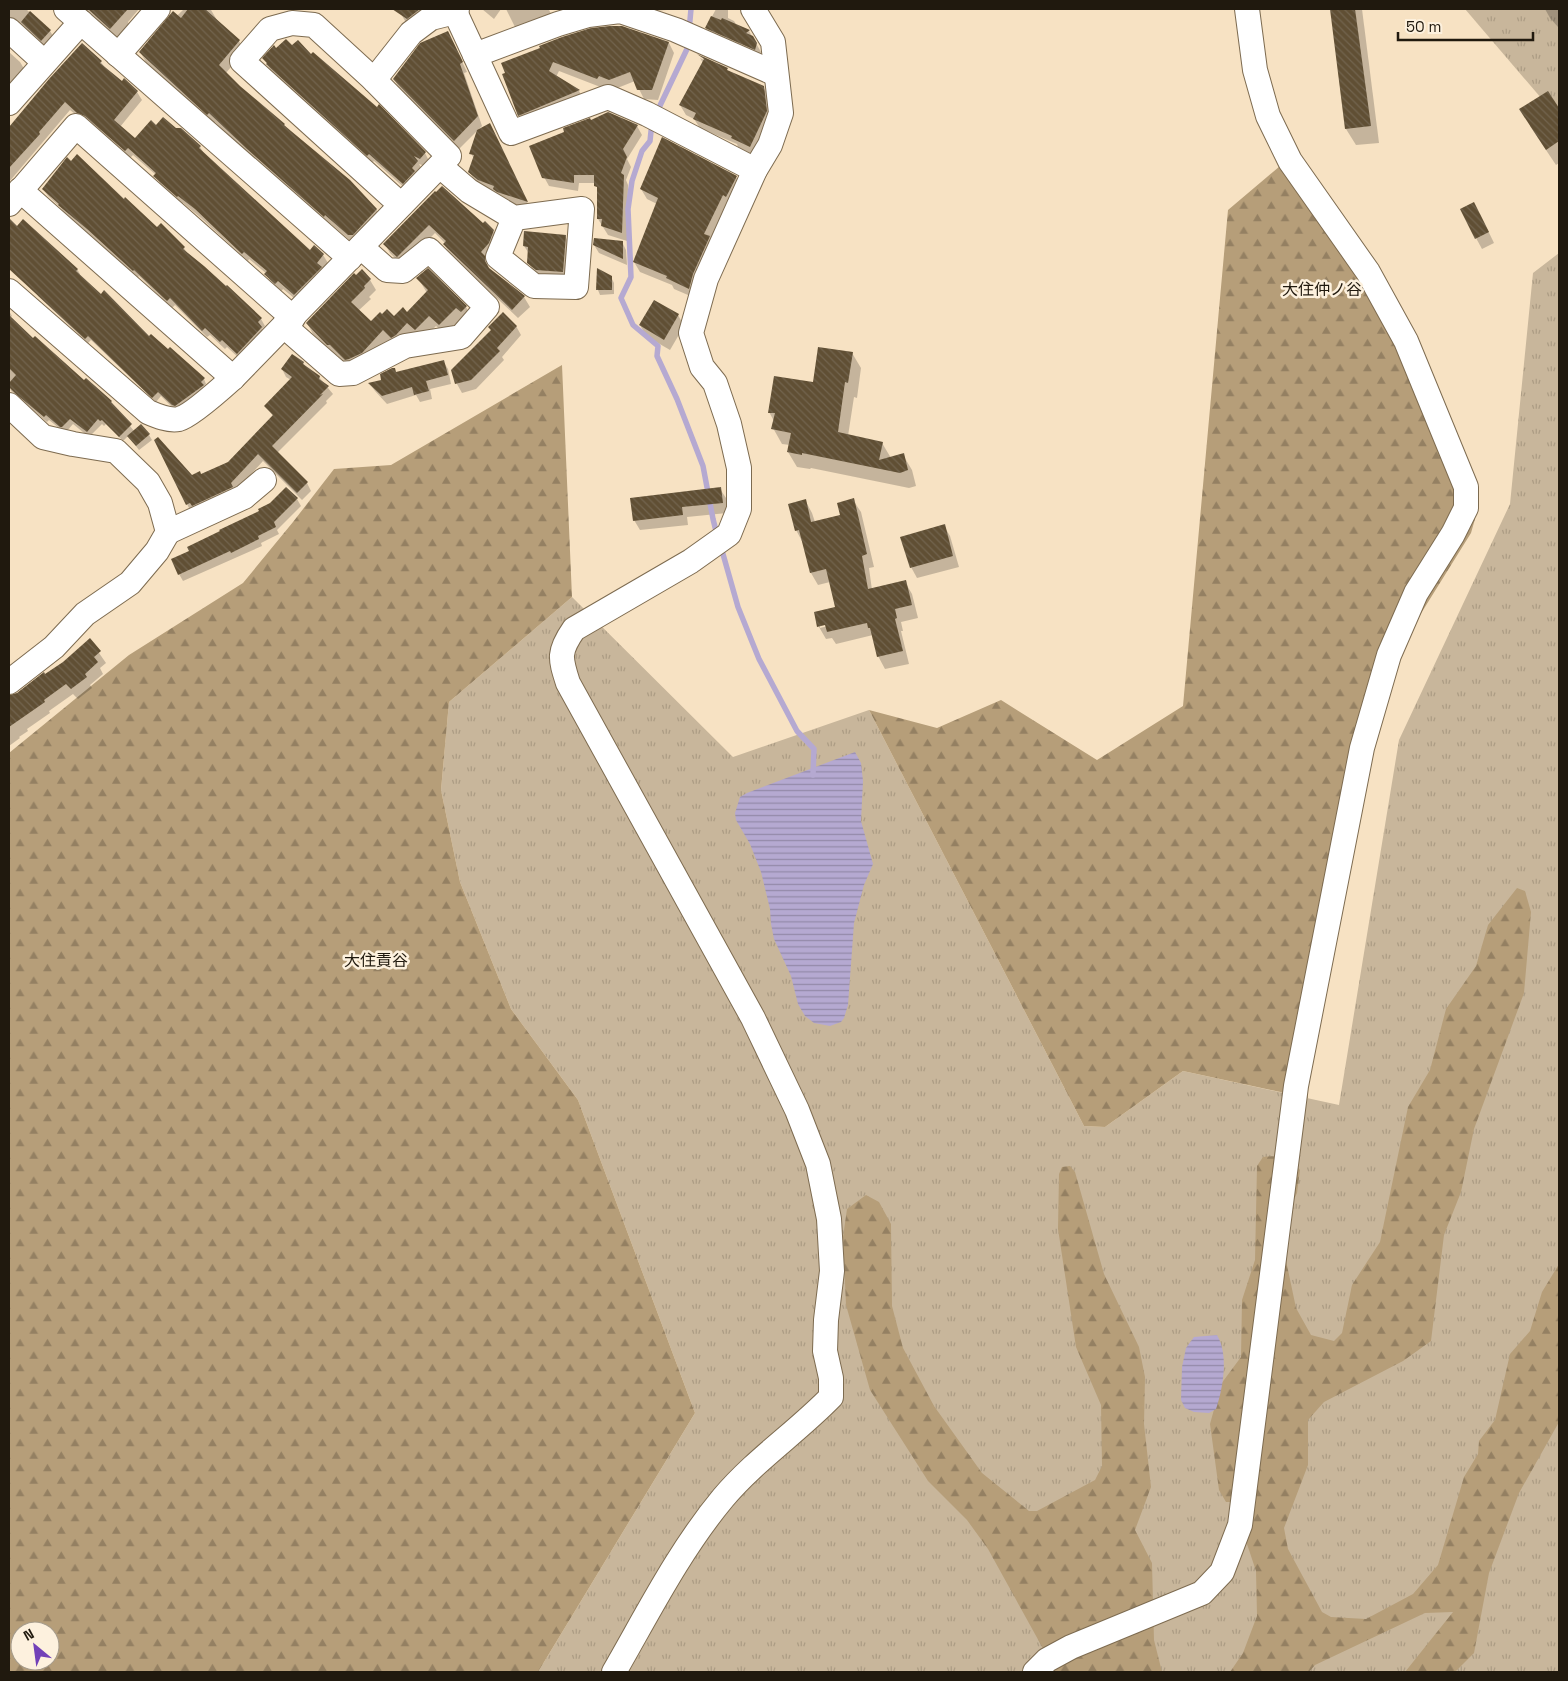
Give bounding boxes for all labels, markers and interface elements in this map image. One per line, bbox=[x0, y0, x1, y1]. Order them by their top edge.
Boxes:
scale bar bbox=[1398, 10, 1533, 42]
text: 50 m bbox=[1406, 17, 1441, 36]
district label: 大住仲ノ谷 bbox=[1282, 279, 1362, 300]
district label: 大住責谷 bbox=[344, 950, 408, 971]
north arrow bbox=[10, 1621, 60, 1671]
text: N bbox=[20, 1624, 37, 1645]

